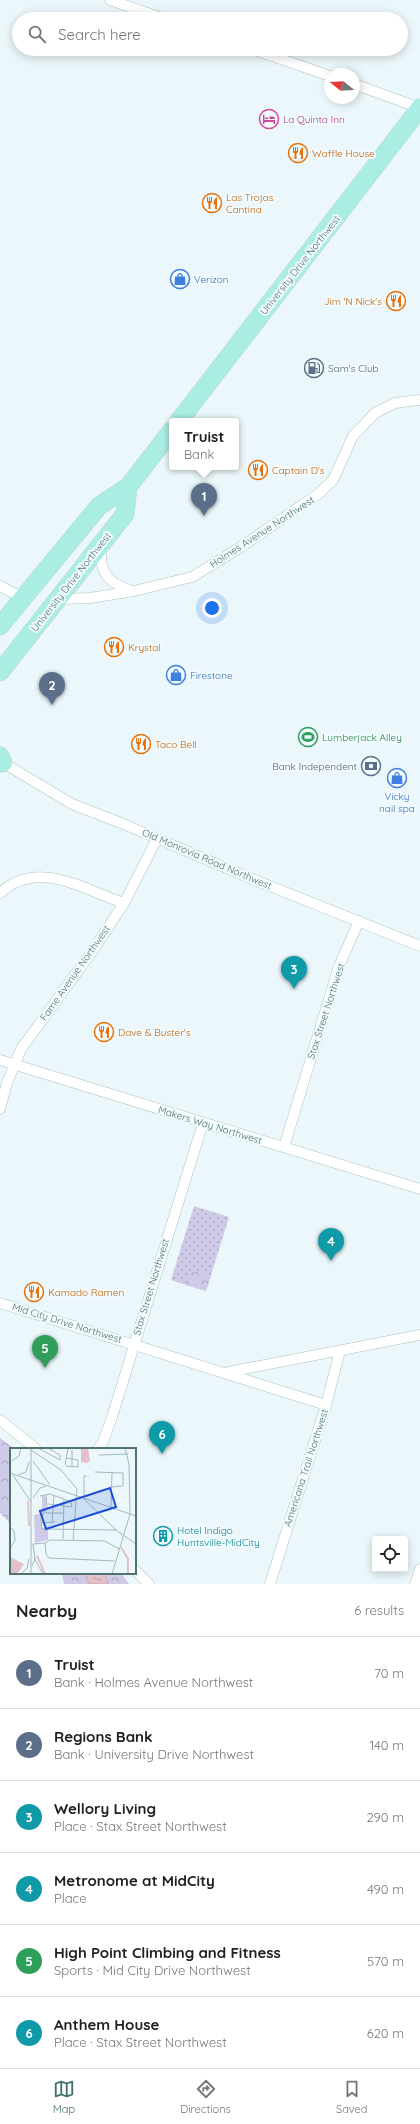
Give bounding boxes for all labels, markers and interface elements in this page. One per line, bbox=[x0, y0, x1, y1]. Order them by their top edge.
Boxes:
search box bbox=[12, 12, 408, 56]
icon: search bbox=[26, 23, 48, 45]
text: Search here bbox=[58, 25, 141, 44]
north arrow bbox=[324, 68, 360, 104]
hotel icon: La Quinta Inn bbox=[258, 108, 280, 130]
place label: La Quinta Inn bbox=[283, 113, 345, 126]
restaurant icon: Waffle House bbox=[287, 142, 309, 164]
place label: Waffle House bbox=[312, 147, 375, 160]
place label: Las Trojas Cantina bbox=[226, 191, 274, 216]
restaurant icon: Las Trojas Cantina bbox=[201, 192, 223, 214]
street label: University Drive Northwest bbox=[257, 212, 343, 317]
shop icon: Verizon bbox=[169, 268, 191, 290]
place label: Verizon bbox=[194, 273, 229, 286]
restaurant icon: Jim 'N Nick's bbox=[385, 290, 407, 312]
place label: Jim 'N Nick's bbox=[324, 295, 382, 308]
fuel station icon: Sam's Club bbox=[303, 357, 325, 379]
place label: Sam's Club bbox=[328, 362, 379, 375]
popup bbox=[169, 418, 239, 470]
text: Truist bbox=[184, 427, 224, 446]
text: Bank bbox=[184, 446, 214, 462]
restaurant icon: Captain D's bbox=[247, 459, 269, 481]
place label: Captain D's bbox=[272, 464, 325, 477]
pin: 1 bbox=[191, 483, 217, 516]
street label: Holmes Avenue Northwest bbox=[207, 493, 317, 571]
street label: University Drive Northwest bbox=[28, 529, 114, 634]
your location bbox=[202, 598, 222, 618]
restaurant icon: Krystal bbox=[103, 636, 125, 658]
place label: Krystal bbox=[128, 641, 161, 654]
shop icon: Firestone bbox=[165, 664, 187, 686]
place label: Firestone bbox=[190, 669, 233, 682]
pin: 2 bbox=[39, 672, 65, 705]
sports icon: Lumberjack Alley bbox=[297, 726, 319, 748]
place label: Lumberjack Alley bbox=[322, 731, 402, 744]
restaurant icon: Taco Bell bbox=[130, 733, 152, 755]
place label: Taco Bell bbox=[155, 738, 197, 751]
bank icon: Bank Independent bbox=[360, 755, 382, 777]
place label: Bank Independent bbox=[272, 760, 358, 773]
shop icon: Vicky nail spa bbox=[386, 767, 408, 789]
place label: Vicky nail spa bbox=[379, 790, 415, 815]
street label: Old Monrovia Road Northwest bbox=[140, 826, 274, 892]
street label: Fame Avenue Northwest bbox=[37, 922, 113, 1023]
pin: 3 bbox=[281, 956, 307, 989]
street label: Stax Street Northwest bbox=[304, 961, 348, 1061]
restaurant icon: Dave & Buster's bbox=[93, 1021, 115, 1043]
place label: Dave & Buster's bbox=[118, 1026, 191, 1039]
street label: Makers Way Northwest bbox=[156, 1103, 264, 1147]
pin: 4 bbox=[318, 1228, 344, 1261]
street label: Stax Street Northwest bbox=[130, 1237, 172, 1337]
restaurant icon: Kamado Ramen bbox=[23, 1281, 45, 1303]
place label: Kamado Ramen bbox=[48, 1286, 124, 1299]
street label: Mid City Drive Northwest bbox=[11, 1300, 124, 1346]
pin: 5 bbox=[32, 1335, 58, 1368]
street label: Americana Trail Northwest bbox=[281, 1407, 331, 1528]
pin: 6 bbox=[149, 1421, 175, 1454]
inset map bbox=[10, 1448, 136, 1574]
place label: Hotel Indigo Huntsville-MidCity bbox=[177, 1524, 260, 1549]
building icon: Hotel Indigo Huntsville-MidCity bbox=[152, 1525, 174, 1547]
map controls bbox=[372, 1536, 408, 1572]
button: locate bbox=[372, 1536, 408, 1572]
text: Nearby bbox=[16, 1600, 77, 1621]
text: 6 results bbox=[354, 1602, 404, 1618]
text: Truist bbox=[54, 1655, 95, 1674]
text: 1 bbox=[26, 1665, 32, 1681]
text: 70 m bbox=[374, 1665, 404, 1681]
text: Bank · Holmes Avenue Northwest bbox=[54, 1674, 253, 1690]
text: Regions Bank bbox=[54, 1727, 153, 1746]
text: 2 bbox=[25, 1737, 33, 1753]
text: 140 m bbox=[369, 1737, 404, 1753]
text: Bank · University Drive Northwest bbox=[54, 1746, 254, 1762]
text: Wellory Living bbox=[54, 1799, 156, 1818]
text: 3 bbox=[26, 1809, 32, 1825]
text: 290 m bbox=[366, 1809, 404, 1825]
text: Place · Stax Street Northwest bbox=[54, 1818, 227, 1834]
text: Metronome at MidCity bbox=[54, 1871, 215, 1890]
text: 4 bbox=[25, 1881, 33, 1897]
text: 490 m bbox=[367, 1881, 404, 1897]
text: Place bbox=[54, 1890, 87, 1906]
text: High Point Climbing and Fitness bbox=[54, 1943, 281, 1962]
text: 5 bbox=[25, 1953, 33, 1969]
text: 570 m bbox=[367, 1953, 404, 1969]
text: Sports · Mid City Drive Northwest bbox=[54, 1962, 251, 1978]
text: Anthem House bbox=[54, 2015, 159, 2034]
text: 6 bbox=[25, 2025, 33, 2041]
text: 620 m bbox=[367, 2025, 404, 2041]
text: Place · Stax Street Northwest bbox=[54, 2034, 227, 2050]
tab: Map bbox=[53, 2078, 75, 2116]
tab: Directions bbox=[180, 2078, 231, 2116]
tab: Saved bbox=[336, 2078, 367, 2116]

